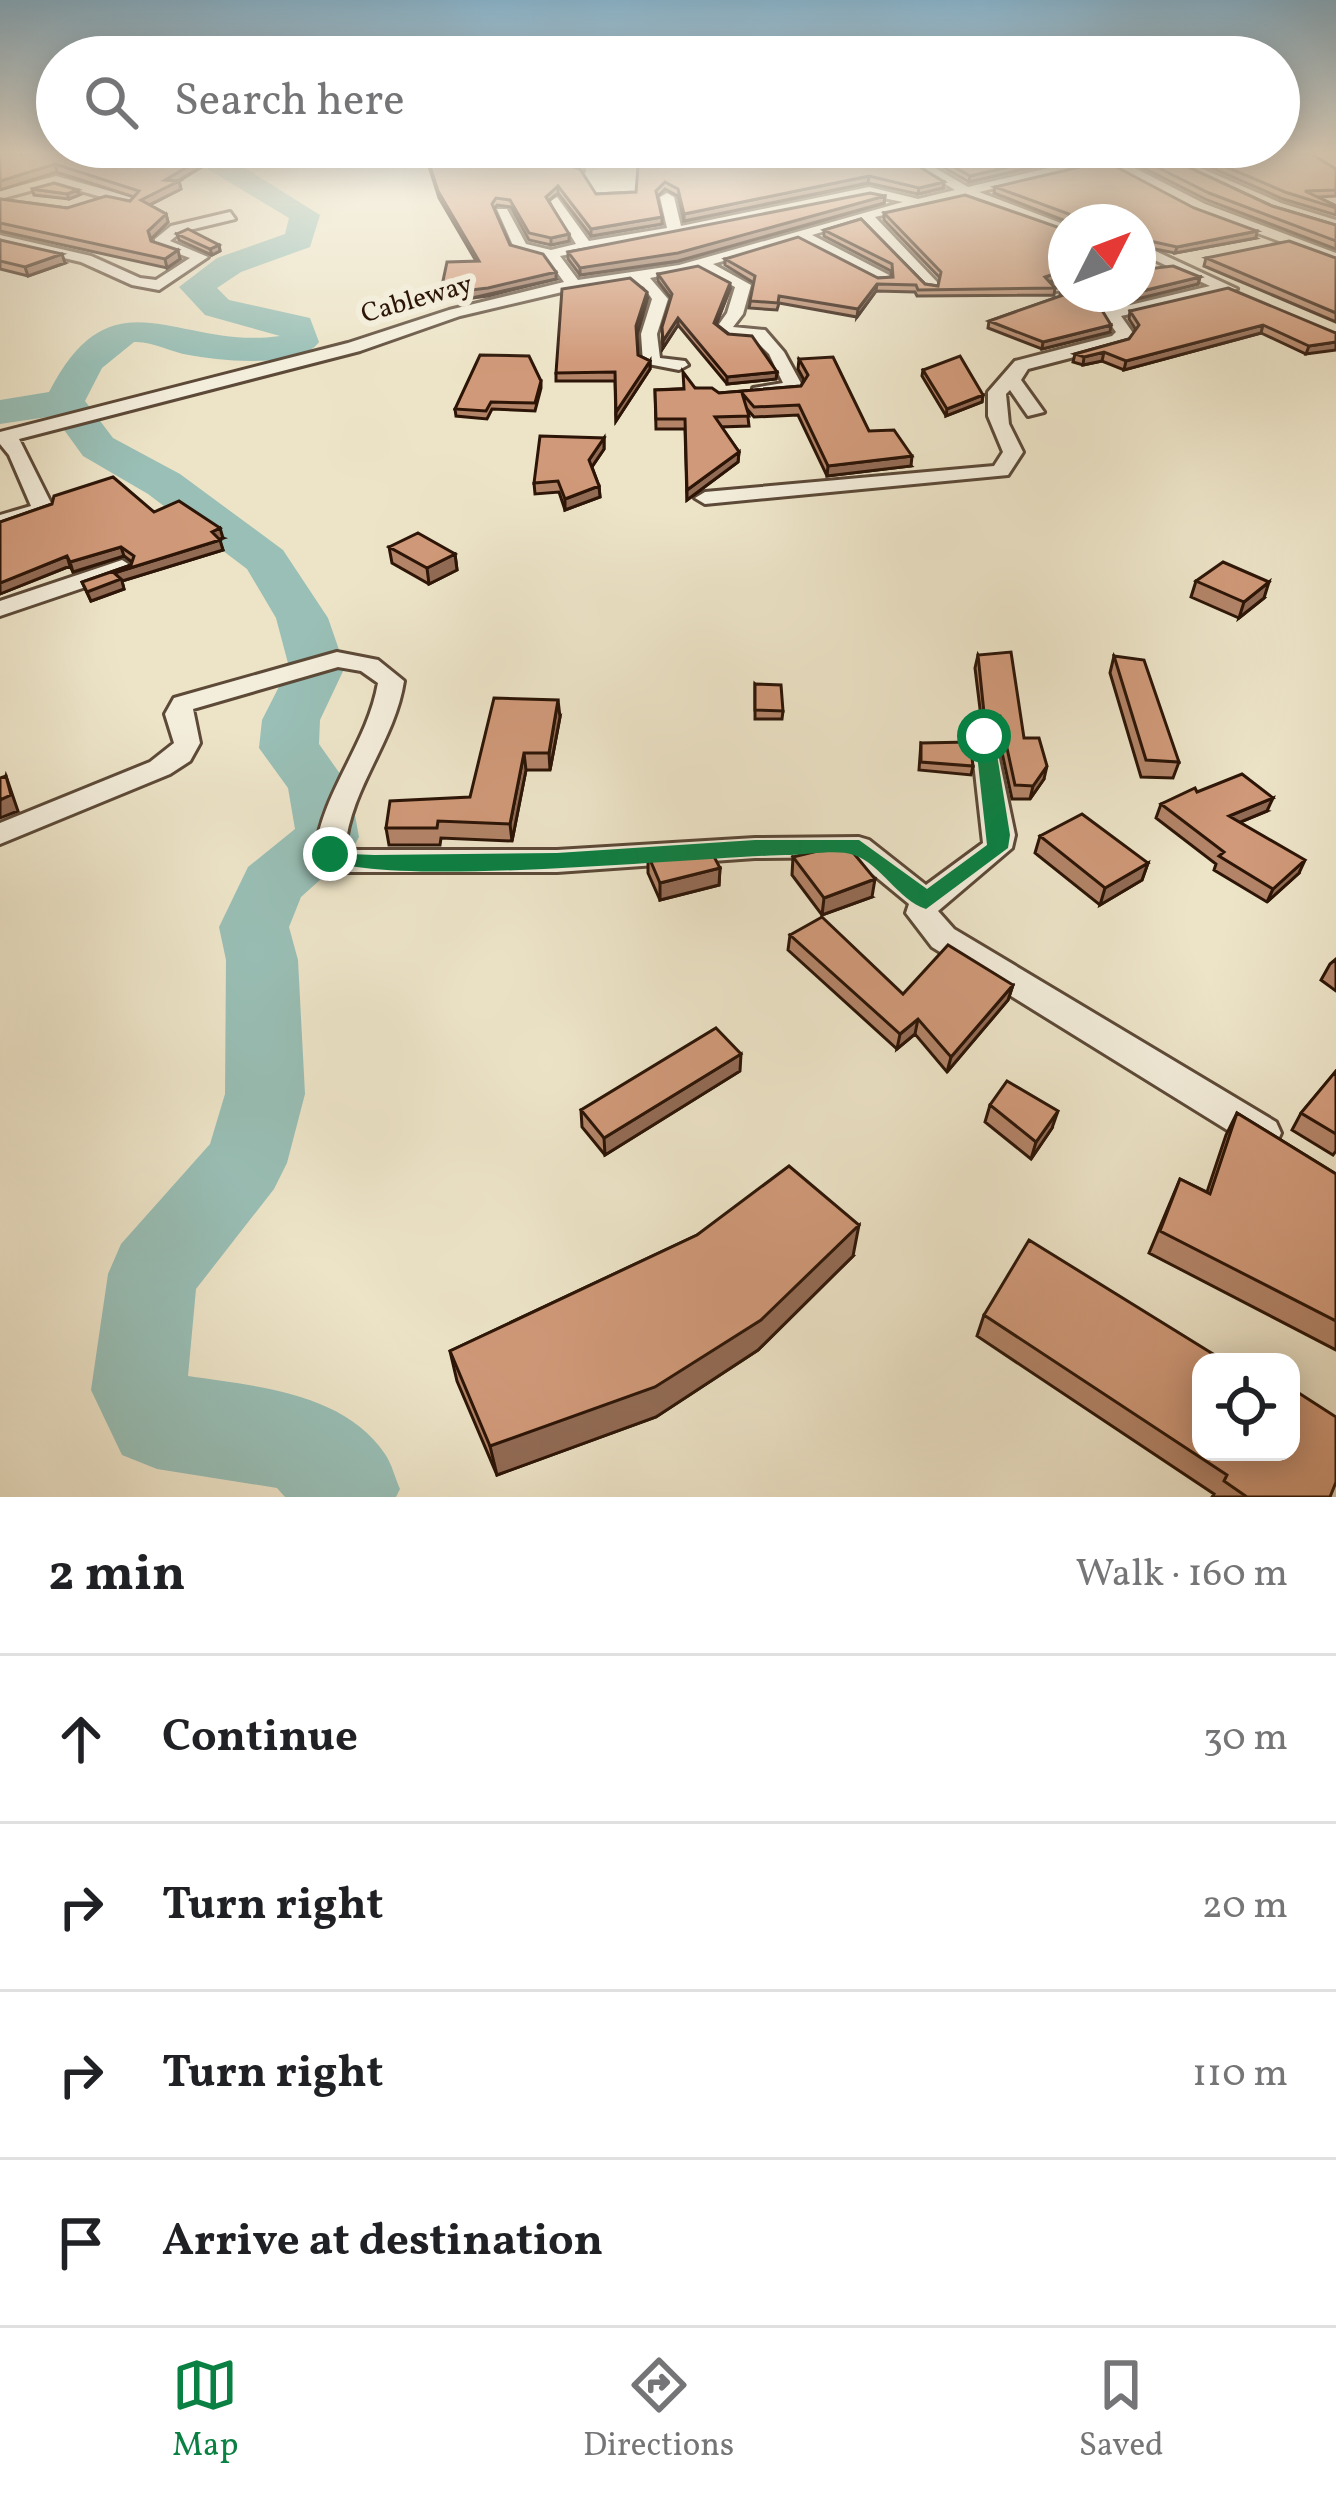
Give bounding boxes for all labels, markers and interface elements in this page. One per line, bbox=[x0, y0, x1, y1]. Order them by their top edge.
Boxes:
search box bbox=[36, 36, 1300, 168]
icon: search bbox=[78, 69, 144, 135]
text: Search here bbox=[174, 71, 405, 134]
north arrow bbox=[1048, 204, 1156, 312]
street label: Cableway bbox=[357, 266, 478, 334]
route start bbox=[957, 709, 1011, 763]
route end bbox=[303, 827, 357, 881]
map controls bbox=[1192, 1353, 1300, 1461]
button: locate bbox=[1192, 1353, 1300, 1461]
text: 2 min bbox=[48, 1540, 186, 1611]
text: Walk · 160 m bbox=[1075, 1548, 1288, 1602]
icon: ahead bbox=[48, 1706, 114, 1772]
text: Continue bbox=[162, 1707, 358, 1770]
text: 30 m bbox=[1203, 1712, 1288, 1766]
icon: right bbox=[48, 1874, 114, 1940]
text: Turn right bbox=[162, 1875, 383, 1938]
text: 20 m bbox=[1202, 1880, 1288, 1934]
icon: right bbox=[48, 2042, 114, 2108]
text: Turn right bbox=[162, 2043, 383, 2106]
text: 110 m bbox=[1192, 2048, 1288, 2102]
icon: arrive bbox=[48, 2210, 114, 2276]
text: Arrive at destination bbox=[162, 2211, 603, 2274]
tab: Map bbox=[172, 2352, 238, 2470]
tab: Directions bbox=[583, 2352, 734, 2470]
tab: Saved bbox=[1079, 2352, 1164, 2470]

